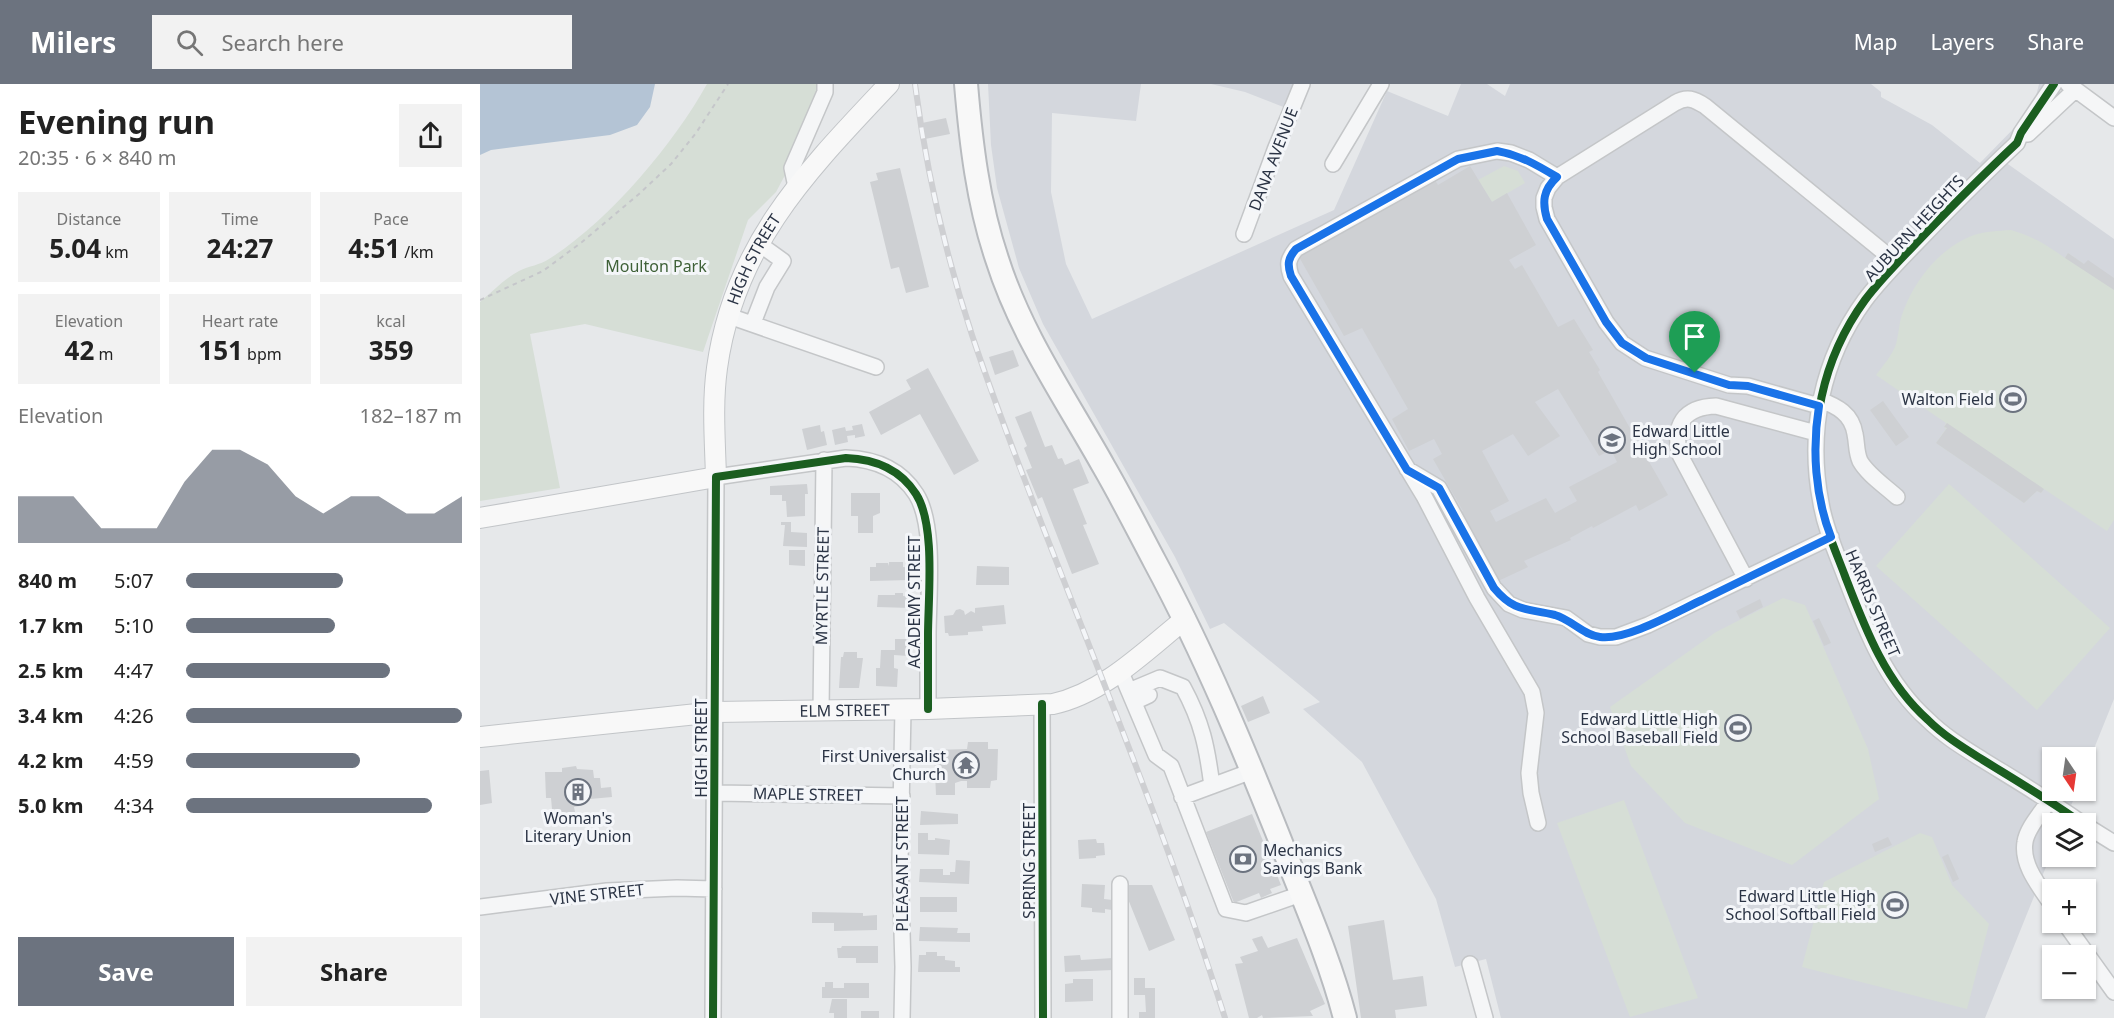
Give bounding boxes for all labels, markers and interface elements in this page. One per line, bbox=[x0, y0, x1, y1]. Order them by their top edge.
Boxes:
search box bbox=[152, 15, 572, 69]
text: Milers bbox=[30, 23, 116, 61]
icon: search bbox=[173, 26, 206, 59]
text: Search here bbox=[221, 27, 344, 57]
text: Map bbox=[1854, 28, 1898, 56]
text: Layers bbox=[1931, 28, 1995, 56]
text: Share bbox=[2028, 28, 2084, 56]
text: Evening run bbox=[18, 99, 215, 144]
button: share bbox=[399, 104, 462, 167]
street label: DANA AVENUE bbox=[1243, 104, 1303, 214]
text: 20:35 · 6 × 840 m bbox=[18, 144, 176, 171]
street label: AUBURN HEIGHTS bbox=[1859, 170, 1969, 286]
text: Distance bbox=[57, 208, 121, 230]
text: Time bbox=[221, 208, 259, 230]
text: Pace bbox=[373, 208, 409, 230]
street label: HIGH STREET bbox=[721, 209, 786, 308]
text: 5.04 bbox=[49, 230, 101, 266]
text: 24:27 bbox=[207, 230, 273, 266]
text: 4:51 bbox=[348, 230, 400, 266]
text: km bbox=[101, 241, 129, 263]
text: /km bbox=[400, 241, 434, 263]
park label: Moulton Park bbox=[605, 255, 707, 277]
text: Elevation bbox=[55, 310, 123, 332]
text: Heart rate bbox=[202, 310, 278, 332]
text: kcal bbox=[376, 310, 406, 332]
pin bbox=[1669, 311, 1720, 373]
icon: arrive bbox=[1678, 320, 1711, 353]
text: 42 bbox=[65, 332, 94, 368]
text: 151 bbox=[198, 332, 243, 368]
text: 359 bbox=[369, 332, 413, 368]
text: m bbox=[94, 343, 113, 365]
text: bpm bbox=[243, 343, 282, 365]
sports icon: Walton Field bbox=[1998, 384, 2028, 414]
place label: Walton Field bbox=[1901, 388, 1994, 410]
text: Elevation bbox=[18, 402, 103, 429]
text: 182–187 m bbox=[359, 402, 462, 429]
place label: Edward Little High School bbox=[1632, 420, 1730, 460]
school or university icon: Edward Little High School bbox=[1597, 425, 1627, 455]
street label: MYRTLE STREET bbox=[810, 527, 834, 645]
street label: ACADEMY STREET bbox=[903, 535, 925, 668]
street label: HARRIS STREET bbox=[1840, 546, 1906, 660]
text: 840 m bbox=[18, 567, 77, 594]
text: 5:07 bbox=[114, 567, 154, 594]
text: 1.7 km bbox=[18, 612, 84, 639]
text: 5:10 bbox=[114, 612, 154, 639]
text: 2.5 km bbox=[18, 657, 84, 684]
text: 4:47 bbox=[114, 657, 154, 684]
street label: HIGH STREET bbox=[690, 698, 712, 798]
street label: ELM STREET bbox=[799, 699, 890, 722]
text: 3.4 km bbox=[18, 702, 84, 729]
text: 4:26 bbox=[114, 702, 154, 729]
place label: Edward Little High School Baseball Field bbox=[1561, 708, 1718, 748]
sports icon: Edward Little High School Baseball Field bbox=[1723, 713, 1753, 743]
place label: First Universalist Church bbox=[822, 745, 946, 785]
text: 4.2 km bbox=[18, 747, 84, 774]
text: 4:59 bbox=[114, 747, 154, 774]
north arrow bbox=[2042, 747, 2096, 801]
map controls bbox=[2042, 747, 2096, 999]
temple icon: First Universalist Church bbox=[951, 750, 981, 780]
building icon: Woman's Literary Union bbox=[563, 777, 593, 807]
street label: MAPLE STREET bbox=[753, 782, 863, 806]
text: 5.0 km bbox=[18, 792, 84, 819]
text: 4:34 bbox=[114, 792, 154, 819]
street label: PLEASANT STREET bbox=[891, 796, 913, 932]
street label: SPRING STREET bbox=[1018, 803, 1040, 919]
place label: Woman's Literary Union bbox=[525, 807, 631, 847]
button: layers bbox=[2042, 813, 2096, 867]
place label: Mechanics Savings Bank bbox=[1263, 839, 1363, 879]
bank icon: Mechanics Savings Bank bbox=[1228, 844, 1258, 874]
street label: VINE STREET bbox=[549, 878, 645, 910]
button: + bbox=[2042, 879, 2096, 933]
place label: Edward Little High School Softball Field bbox=[1726, 885, 1876, 925]
sports icon: Edward Little High School Softball Field bbox=[1880, 890, 1910, 920]
button: Save bbox=[18, 937, 234, 1006]
button: Share bbox=[246, 937, 462, 1006]
button: − bbox=[2042, 945, 2096, 999]

